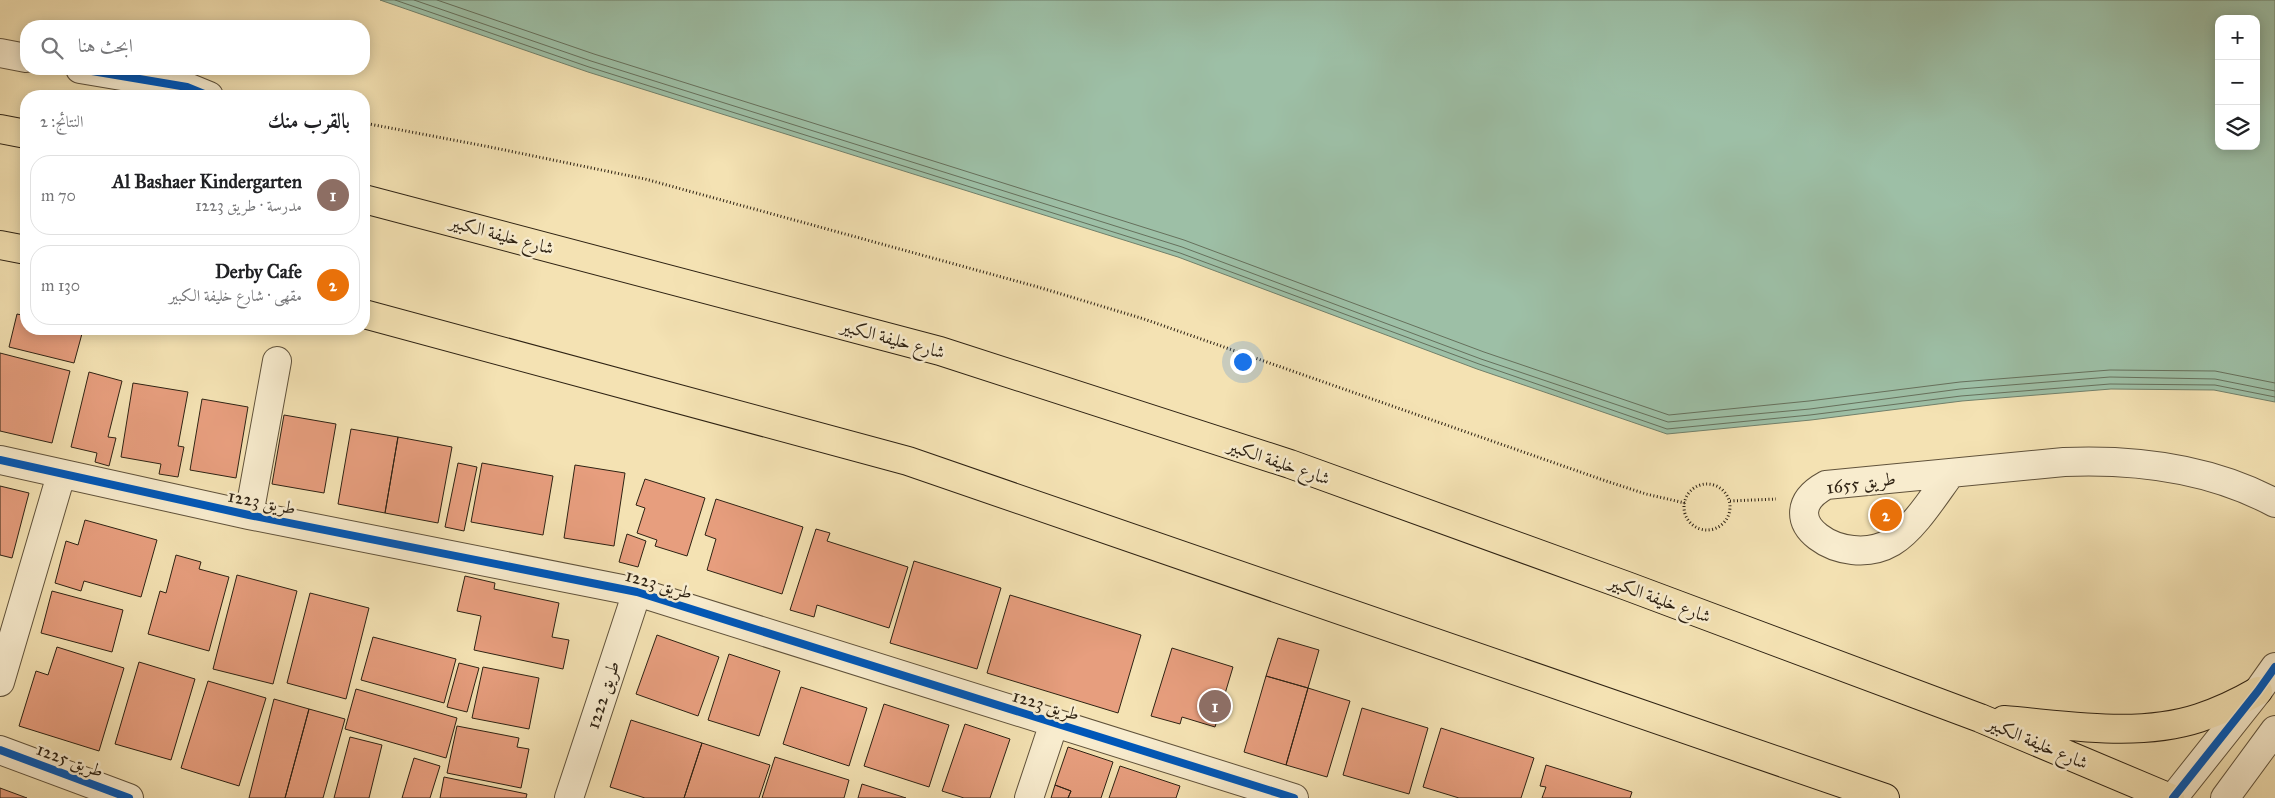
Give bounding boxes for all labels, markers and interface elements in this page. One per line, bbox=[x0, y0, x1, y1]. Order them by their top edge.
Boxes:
map controls bbox=[2215, 15, 2260, 150]
button: + bbox=[2215, 15, 2260, 60]
search box bbox=[20, 20, 370, 75]
icon: search bbox=[38, 34, 66, 62]
text: ابحث هنا bbox=[78, 34, 133, 57]
button: − bbox=[2215, 60, 2260, 105]
button: layers bbox=[2215, 105, 2260, 150]
text: بالقرب منك bbox=[268, 108, 350, 134]
text: النتائج: 2 bbox=[40, 112, 83, 131]
text: Al Bashaer Kindergarten bbox=[112, 170, 302, 193]
text: 70 m bbox=[41, 186, 76, 205]
text: 1 bbox=[330, 186, 336, 205]
text: مدرسة · طريق 1223 bbox=[195, 196, 302, 215]
street label: شارع خليفة الكبير bbox=[445, 210, 556, 263]
text: Derby Cafe bbox=[215, 260, 302, 283]
text: 130 m bbox=[41, 276, 80, 295]
text: 2 bbox=[329, 276, 337, 295]
text: مقهى · شارع خليفة الكبير bbox=[169, 286, 302, 305]
street label: شارع خليفة الكبير bbox=[836, 314, 947, 367]
your location bbox=[1230, 349, 1256, 375]
street label: شارع خليفة الكبير bbox=[1222, 434, 1333, 494]
street label: طريق 1655 bbox=[1825, 467, 1897, 500]
street label: طريق 1223 bbox=[226, 485, 298, 520]
pin: 2 bbox=[1870, 496, 1902, 534]
street label: طريق 1223 bbox=[623, 564, 695, 605]
street label: شارع خليفة الكبير bbox=[1603, 570, 1714, 631]
street label: طريق 1222 bbox=[582, 658, 625, 732]
street label: طريق 1223 bbox=[1010, 684, 1082, 727]
pin: 1 bbox=[1199, 687, 1231, 725]
street label: شارع خليفة الكبير bbox=[1981, 711, 2091, 778]
street label: طريق 1225 bbox=[33, 738, 107, 783]

